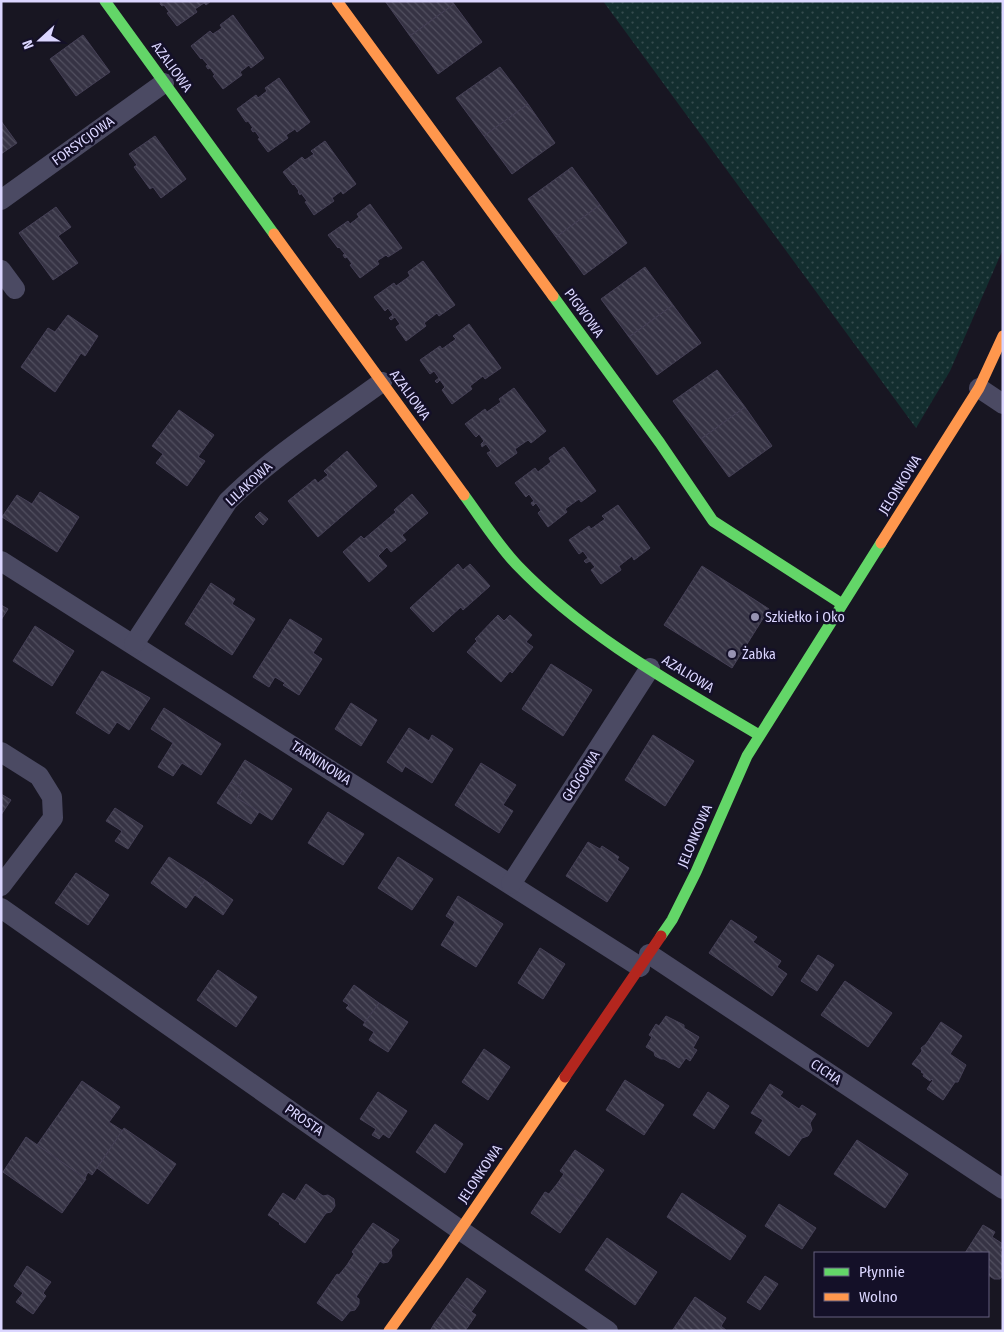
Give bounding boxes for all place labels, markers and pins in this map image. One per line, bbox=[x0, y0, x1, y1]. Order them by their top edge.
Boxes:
place label: Szkiełko i Oko bbox=[765, 609, 845, 626]
marker: Szkiełko i Oko bbox=[749, 611, 761, 623]
place label: Żabka bbox=[742, 646, 776, 663]
marker: Żabka bbox=[726, 648, 738, 660]

